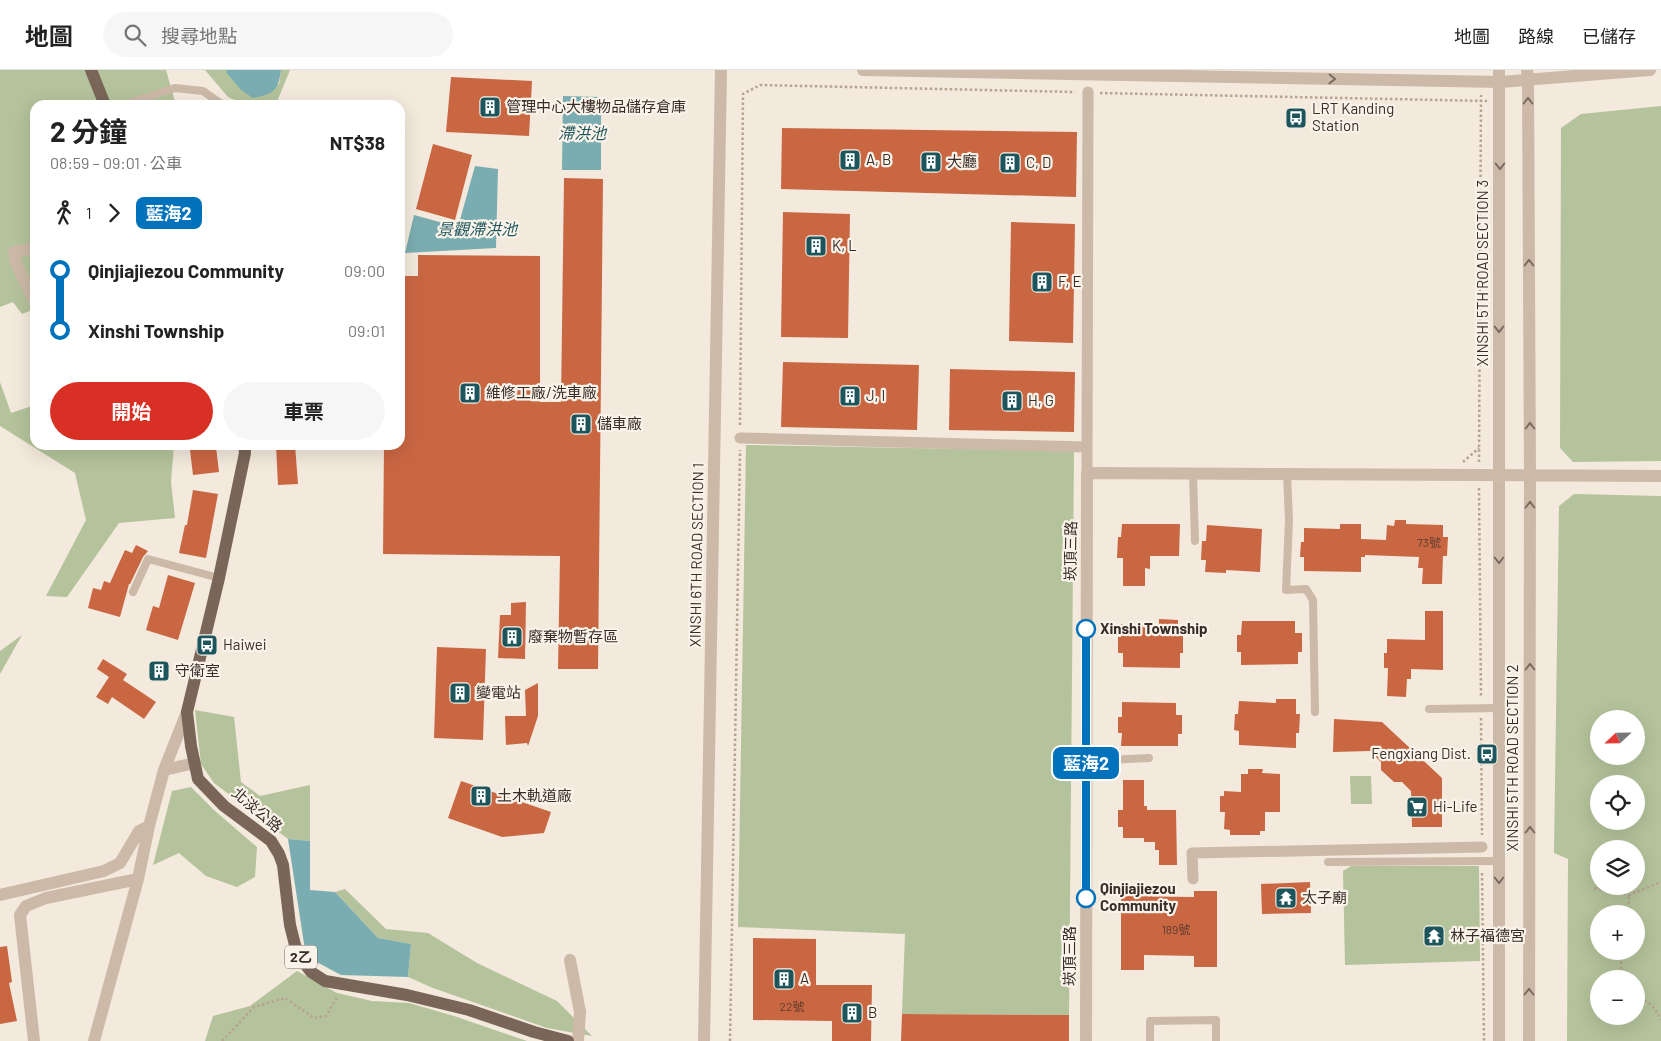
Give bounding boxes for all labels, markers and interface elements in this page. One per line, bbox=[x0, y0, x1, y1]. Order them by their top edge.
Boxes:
search box bbox=[103, 12, 453, 57]
text: 地圖 bbox=[25, 21, 73, 50]
icon: search bbox=[121, 21, 149, 49]
text: 搜尋地點 bbox=[161, 24, 237, 47]
text: 地圖 bbox=[1454, 25, 1490, 47]
text: 路線 bbox=[1518, 25, 1554, 47]
text: 已儲存 bbox=[1582, 25, 1636, 47]
one-way arrow bbox=[1328, 74, 1336, 84]
building icon: 管理中心大樓物品儲存倉庫 bbox=[478, 95, 502, 119]
place label: 管理中心大樓物品儲存倉庫 bbox=[506, 97, 686, 115]
one-way arrow bbox=[1523, 97, 1533, 104]
place label: LRT Kanding Station bbox=[1312, 99, 1394, 134]
bus stop icon: LRT Kanding Station bbox=[1284, 106, 1308, 130]
text: 2 分鐘 bbox=[50, 114, 127, 148]
water label: 滯洪池 bbox=[558, 123, 608, 142]
text: NT$38 bbox=[330, 131, 385, 154]
building icon: A, B bbox=[838, 148, 862, 172]
place label: A, B bbox=[866, 150, 891, 168]
building icon: 大廳 bbox=[919, 150, 943, 174]
building icon: C, D bbox=[998, 151, 1022, 175]
place label: 大廳 bbox=[947, 152, 977, 170]
text: 08:59 – 09:01 · 公車 bbox=[50, 153, 182, 172]
place label: C, D bbox=[1026, 153, 1051, 171]
one-way arrow bbox=[1495, 162, 1505, 170]
street label: XINSHI 5TH ROAD SECTION 3 bbox=[1473, 180, 1491, 366]
icon: walk bbox=[50, 199, 78, 227]
icon: forward bbox=[100, 199, 128, 227]
text: 藍海2 bbox=[146, 202, 192, 224]
text: 1 bbox=[86, 203, 92, 222]
water label: 景觀滯洪池 bbox=[437, 219, 519, 238]
building icon: K, L bbox=[804, 234, 828, 258]
place label: K, L bbox=[832, 236, 857, 254]
text: Qinjiajiezou Community bbox=[88, 259, 284, 282]
one-way arrow bbox=[1524, 259, 1534, 267]
text: 09:00 bbox=[344, 261, 385, 280]
building icon: F, E bbox=[1030, 270, 1054, 294]
place label: F, E bbox=[1058, 272, 1082, 290]
text: Xinshi Township bbox=[88, 319, 224, 342]
text: 09:01 bbox=[348, 321, 385, 340]
one-way arrow bbox=[1494, 325, 1504, 333]
building icon: 維修工廠/洗車廠 bbox=[458, 381, 482, 405]
button: 開始 bbox=[50, 382, 213, 440]
button: 車票 bbox=[223, 382, 385, 440]
place label: 維修工廠/洗車廠 bbox=[486, 383, 597, 401]
building icon: J, I bbox=[838, 384, 862, 408]
place label: J, I bbox=[866, 386, 885, 404]
building icon: H, G bbox=[1000, 389, 1024, 413]
place label: H, G bbox=[1028, 391, 1054, 409]
building icon: 儲車廠 bbox=[569, 412, 593, 436]
place label: 儲車廠 bbox=[597, 414, 642, 432]
one-way arrow bbox=[1525, 422, 1535, 430]
street label: XINSHI 6TH ROAD SECTION 1 bbox=[685, 463, 707, 647]
one-way arrow bbox=[1525, 501, 1535, 508]
street label: 崁頂三路 bbox=[1060, 521, 1080, 581]
house number: 73號 bbox=[1417, 535, 1441, 549]
one-way arrow bbox=[1494, 556, 1504, 564]
marker: Xinshi Township bbox=[1076, 619, 1096, 639]
place label: Xinshi Township bbox=[1100, 619, 1208, 637]
building icon: 廢棄物暫存區 bbox=[500, 625, 524, 649]
place label: 廢棄物暫存區 bbox=[528, 627, 618, 645]
bus stop icon: Haiwei bbox=[195, 633, 219, 657]
place label: Haiwei bbox=[223, 635, 267, 653]
building icon: 守衛室 bbox=[147, 659, 171, 683]
place label: 守衛室 bbox=[175, 661, 220, 679]
one-way arrow bbox=[1525, 663, 1535, 671]
street label: XINSHI 5TH ROAD SECTION 2 bbox=[1503, 665, 1521, 851]
building icon: 變電站 bbox=[448, 681, 472, 705]
place label: 變電站 bbox=[476, 683, 521, 701]
north arrow bbox=[1590, 710, 1645, 765]
map controls bbox=[1590, 710, 1645, 1025]
bus stop icon: Fengxiang Dist. bbox=[1475, 742, 1499, 766]
place label: Fengxiang Dist. bbox=[1371, 744, 1471, 762]
line badge: 藍海2 bbox=[1057, 747, 1115, 779]
text: 藍海2 bbox=[1063, 752, 1109, 774]
button: locate bbox=[1590, 775, 1645, 830]
street label: 北淡公路 bbox=[229, 783, 286, 835]
building icon: 土木軌道廠 bbox=[469, 784, 493, 808]
place label: 土木軌道廠 bbox=[497, 786, 572, 804]
supermarket icon: Hi-Life bbox=[1405, 795, 1429, 819]
place label: Hi-Life bbox=[1433, 797, 1478, 815]
one-way arrow bbox=[1525, 826, 1535, 834]
button: layers bbox=[1590, 840, 1645, 895]
one-way arrow bbox=[1494, 876, 1504, 884]
place label: Qinjiajiezou Community bbox=[1100, 879, 1176, 914]
temple icon: 太子廟 bbox=[1274, 886, 1298, 910]
marker: Qinjiajiezou Community bbox=[1076, 888, 1096, 908]
place label: 太子廟 bbox=[1302, 888, 1347, 906]
button: + bbox=[1590, 905, 1645, 960]
house number: 189號 bbox=[1162, 922, 1190, 936]
temple icon: 林子福德宮 bbox=[1422, 924, 1446, 948]
street label: 崁頂三路 bbox=[1060, 926, 1078, 986]
place label: 林子福德宮 bbox=[1450, 926, 1525, 944]
road number: 2乙 bbox=[285, 946, 317, 969]
building icon: A bbox=[772, 967, 796, 991]
place label: A bbox=[800, 969, 809, 987]
button: − bbox=[1590, 970, 1645, 1025]
one-way arrow bbox=[1524, 988, 1534, 996]
house number: 22號 bbox=[780, 999, 804, 1013]
building icon: B bbox=[840, 1001, 864, 1025]
place label: B bbox=[868, 1003, 877, 1021]

